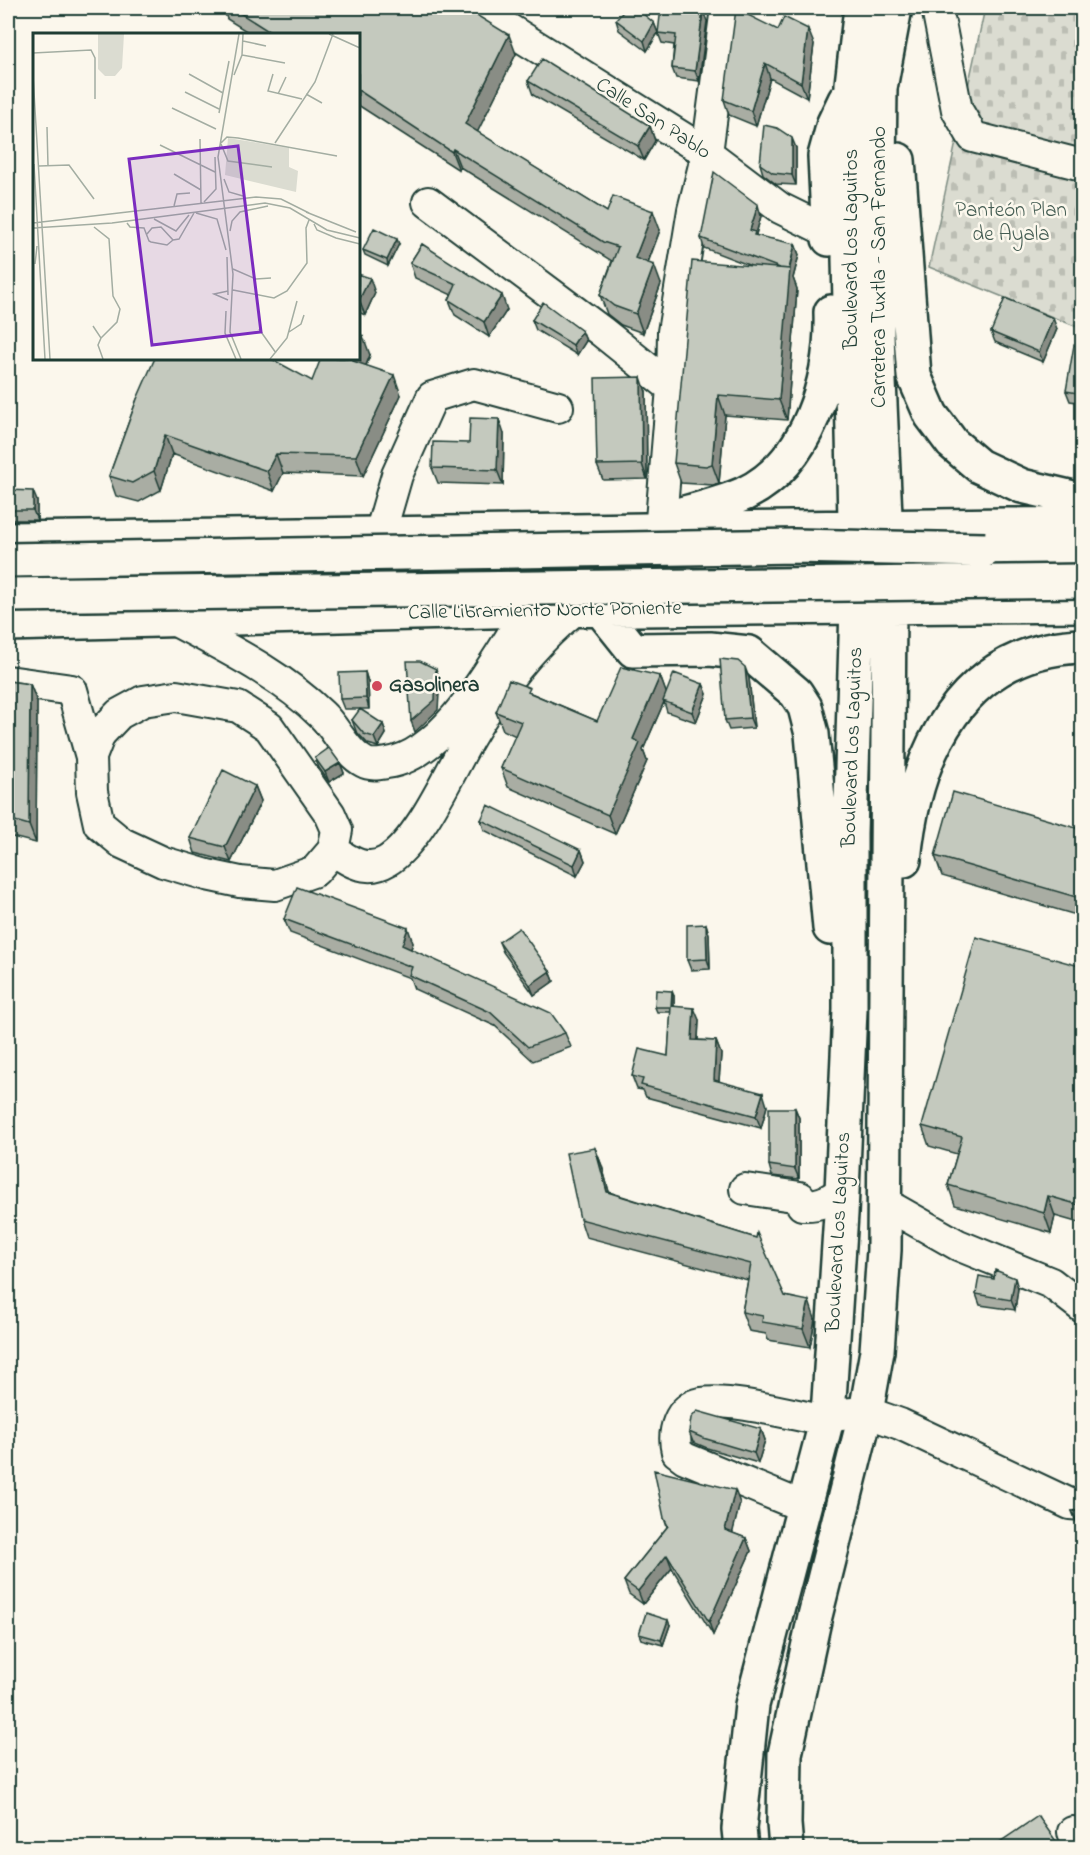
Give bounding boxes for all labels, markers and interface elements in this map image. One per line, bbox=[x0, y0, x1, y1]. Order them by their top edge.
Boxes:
inset map bbox=[33, 33, 360, 360]
street label: Calle San Pablo bbox=[589, 70, 717, 168]
street label: Carretera Tuxtla - San Fernando bbox=[865, 126, 895, 408]
street label: Boulevard Los Laguitos bbox=[837, 149, 869, 350]
park label: Panteón Plan de Ayala bbox=[955, 196, 1067, 252]
street label: Calle Libramiento Norte Poniente bbox=[408, 594, 683, 628]
street label: Boulevard Los Laguitos bbox=[834, 646, 873, 849]
place label: Gasolinera bbox=[389, 671, 479, 701]
marker: Gasolinera bbox=[370, 679, 384, 693]
street label: Boulevard Los Laguitos bbox=[819, 1131, 861, 1334]

